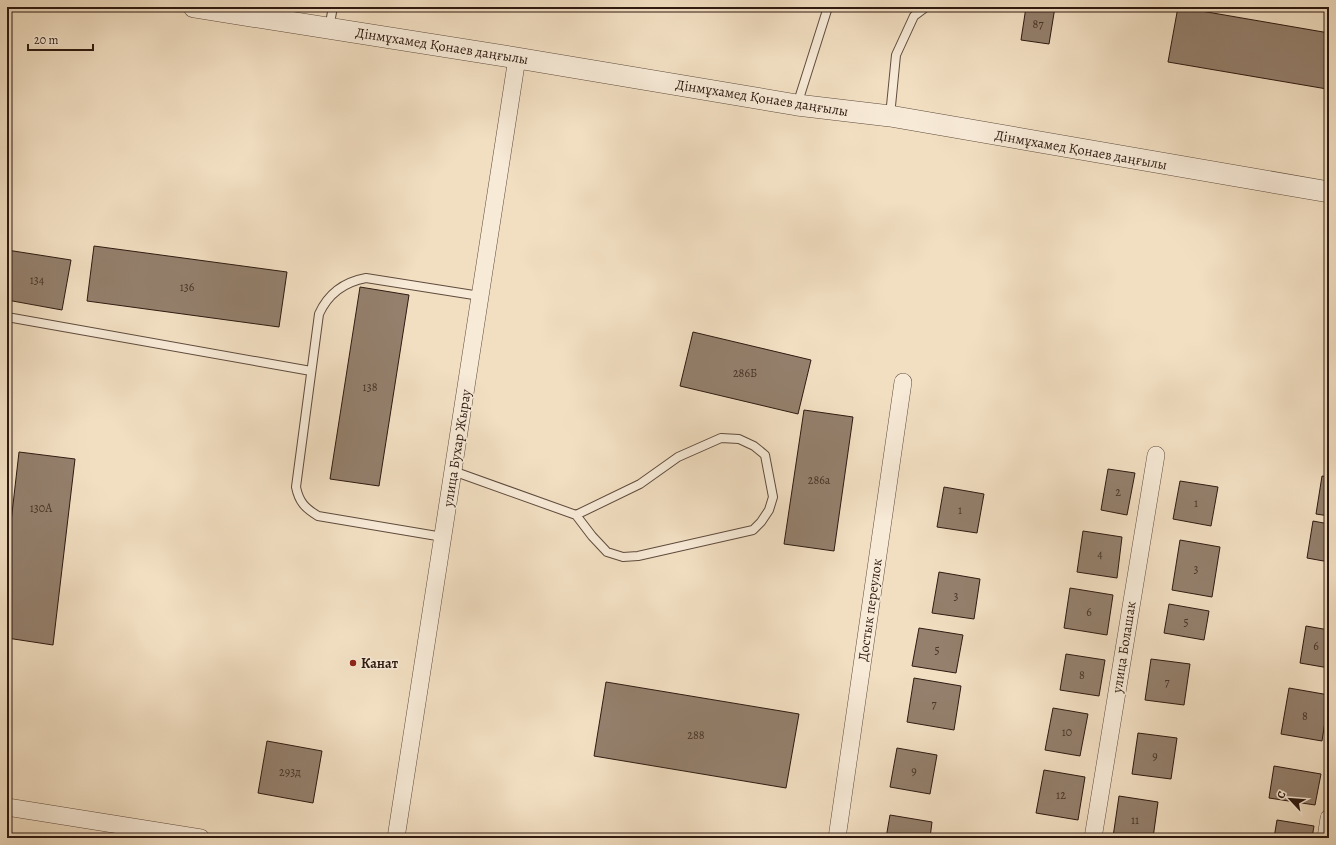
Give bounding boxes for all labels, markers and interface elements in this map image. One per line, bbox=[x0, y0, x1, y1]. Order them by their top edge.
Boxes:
house number: 87 bbox=[1033, 16, 1044, 32]
street label: Дінмұхамед Қонаев даңғылы bbox=[354, 23, 530, 69]
scale bar bbox=[28, 26, 93, 52]
text: 20 m bbox=[34, 32, 58, 48]
street label: Дінмұхамед Қонаев даңғылы bbox=[674, 75, 850, 121]
street label: Дінмұхамед Қонаев даңғылы bbox=[993, 125, 1169, 175]
house number: 134 bbox=[30, 272, 45, 288]
house number: 136 bbox=[180, 279, 195, 295]
house number: 286Б bbox=[733, 365, 757, 381]
house number: 138 bbox=[363, 379, 378, 395]
street label: улица Бухар Жырау bbox=[438, 387, 476, 509]
house number: 286а bbox=[808, 472, 831, 488]
house number: 2 bbox=[1115, 484, 1121, 500]
house number: 1 bbox=[1194, 495, 1198, 511]
house number: 130А bbox=[30, 500, 53, 516]
house number: 1 bbox=[958, 502, 962, 518]
house number: 4 bbox=[1097, 546, 1103, 562]
street label: Достык переулок bbox=[853, 557, 887, 663]
house number: 3 bbox=[1194, 561, 1199, 577]
house number: 3 bbox=[954, 588, 959, 604]
street label: улица Болашак bbox=[1107, 600, 1141, 695]
house number: 6 bbox=[1086, 604, 1092, 620]
house number: 5 bbox=[1183, 614, 1189, 630]
house number: 6 bbox=[1313, 638, 1319, 654]
house number: 5 bbox=[934, 642, 940, 658]
place label: Канат bbox=[361, 654, 399, 673]
marker: Канат bbox=[348, 658, 358, 668]
house number: 8 bbox=[1079, 667, 1085, 683]
house number: 7 bbox=[1164, 674, 1170, 690]
house number: 7 bbox=[931, 696, 937, 712]
house number: 8 bbox=[1302, 708, 1308, 724]
house number: 10 bbox=[1062, 724, 1072, 740]
house number: 288 bbox=[687, 727, 705, 743]
house number: 9 bbox=[1152, 748, 1158, 764]
house number: 9 bbox=[911, 763, 917, 779]
house number: 293д bbox=[279, 764, 301, 780]
north arrow bbox=[1270, 779, 1310, 819]
house number: 12 bbox=[1056, 787, 1066, 803]
text: С bbox=[1273, 788, 1290, 801]
house number: 11 bbox=[1131, 812, 1139, 828]

